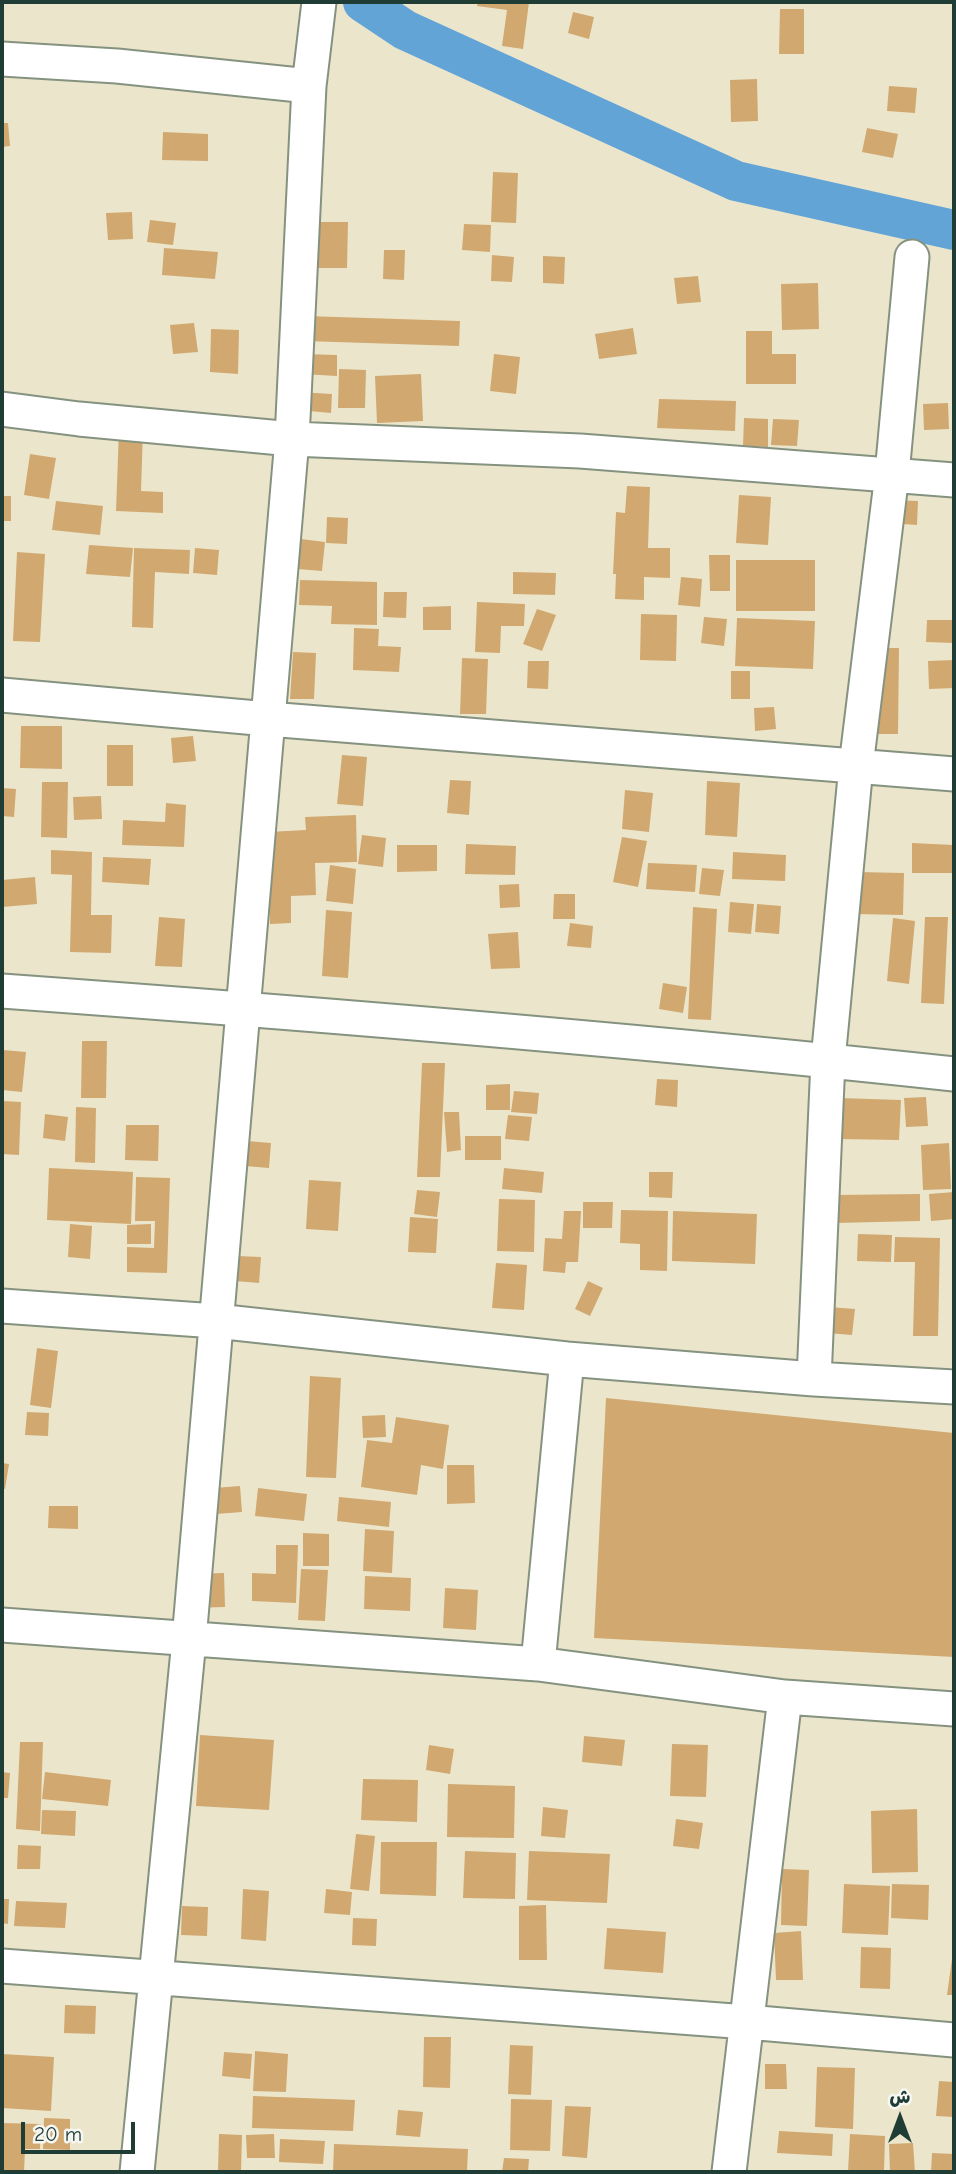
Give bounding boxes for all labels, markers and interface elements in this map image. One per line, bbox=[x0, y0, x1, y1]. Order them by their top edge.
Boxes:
north arrow bbox=[865, 2083, 935, 2153]
text: ش bbox=[890, 2086, 910, 2108]
scale bar bbox=[24, 2108, 138, 2152]
text: 20 m bbox=[34, 2122, 82, 2146]

